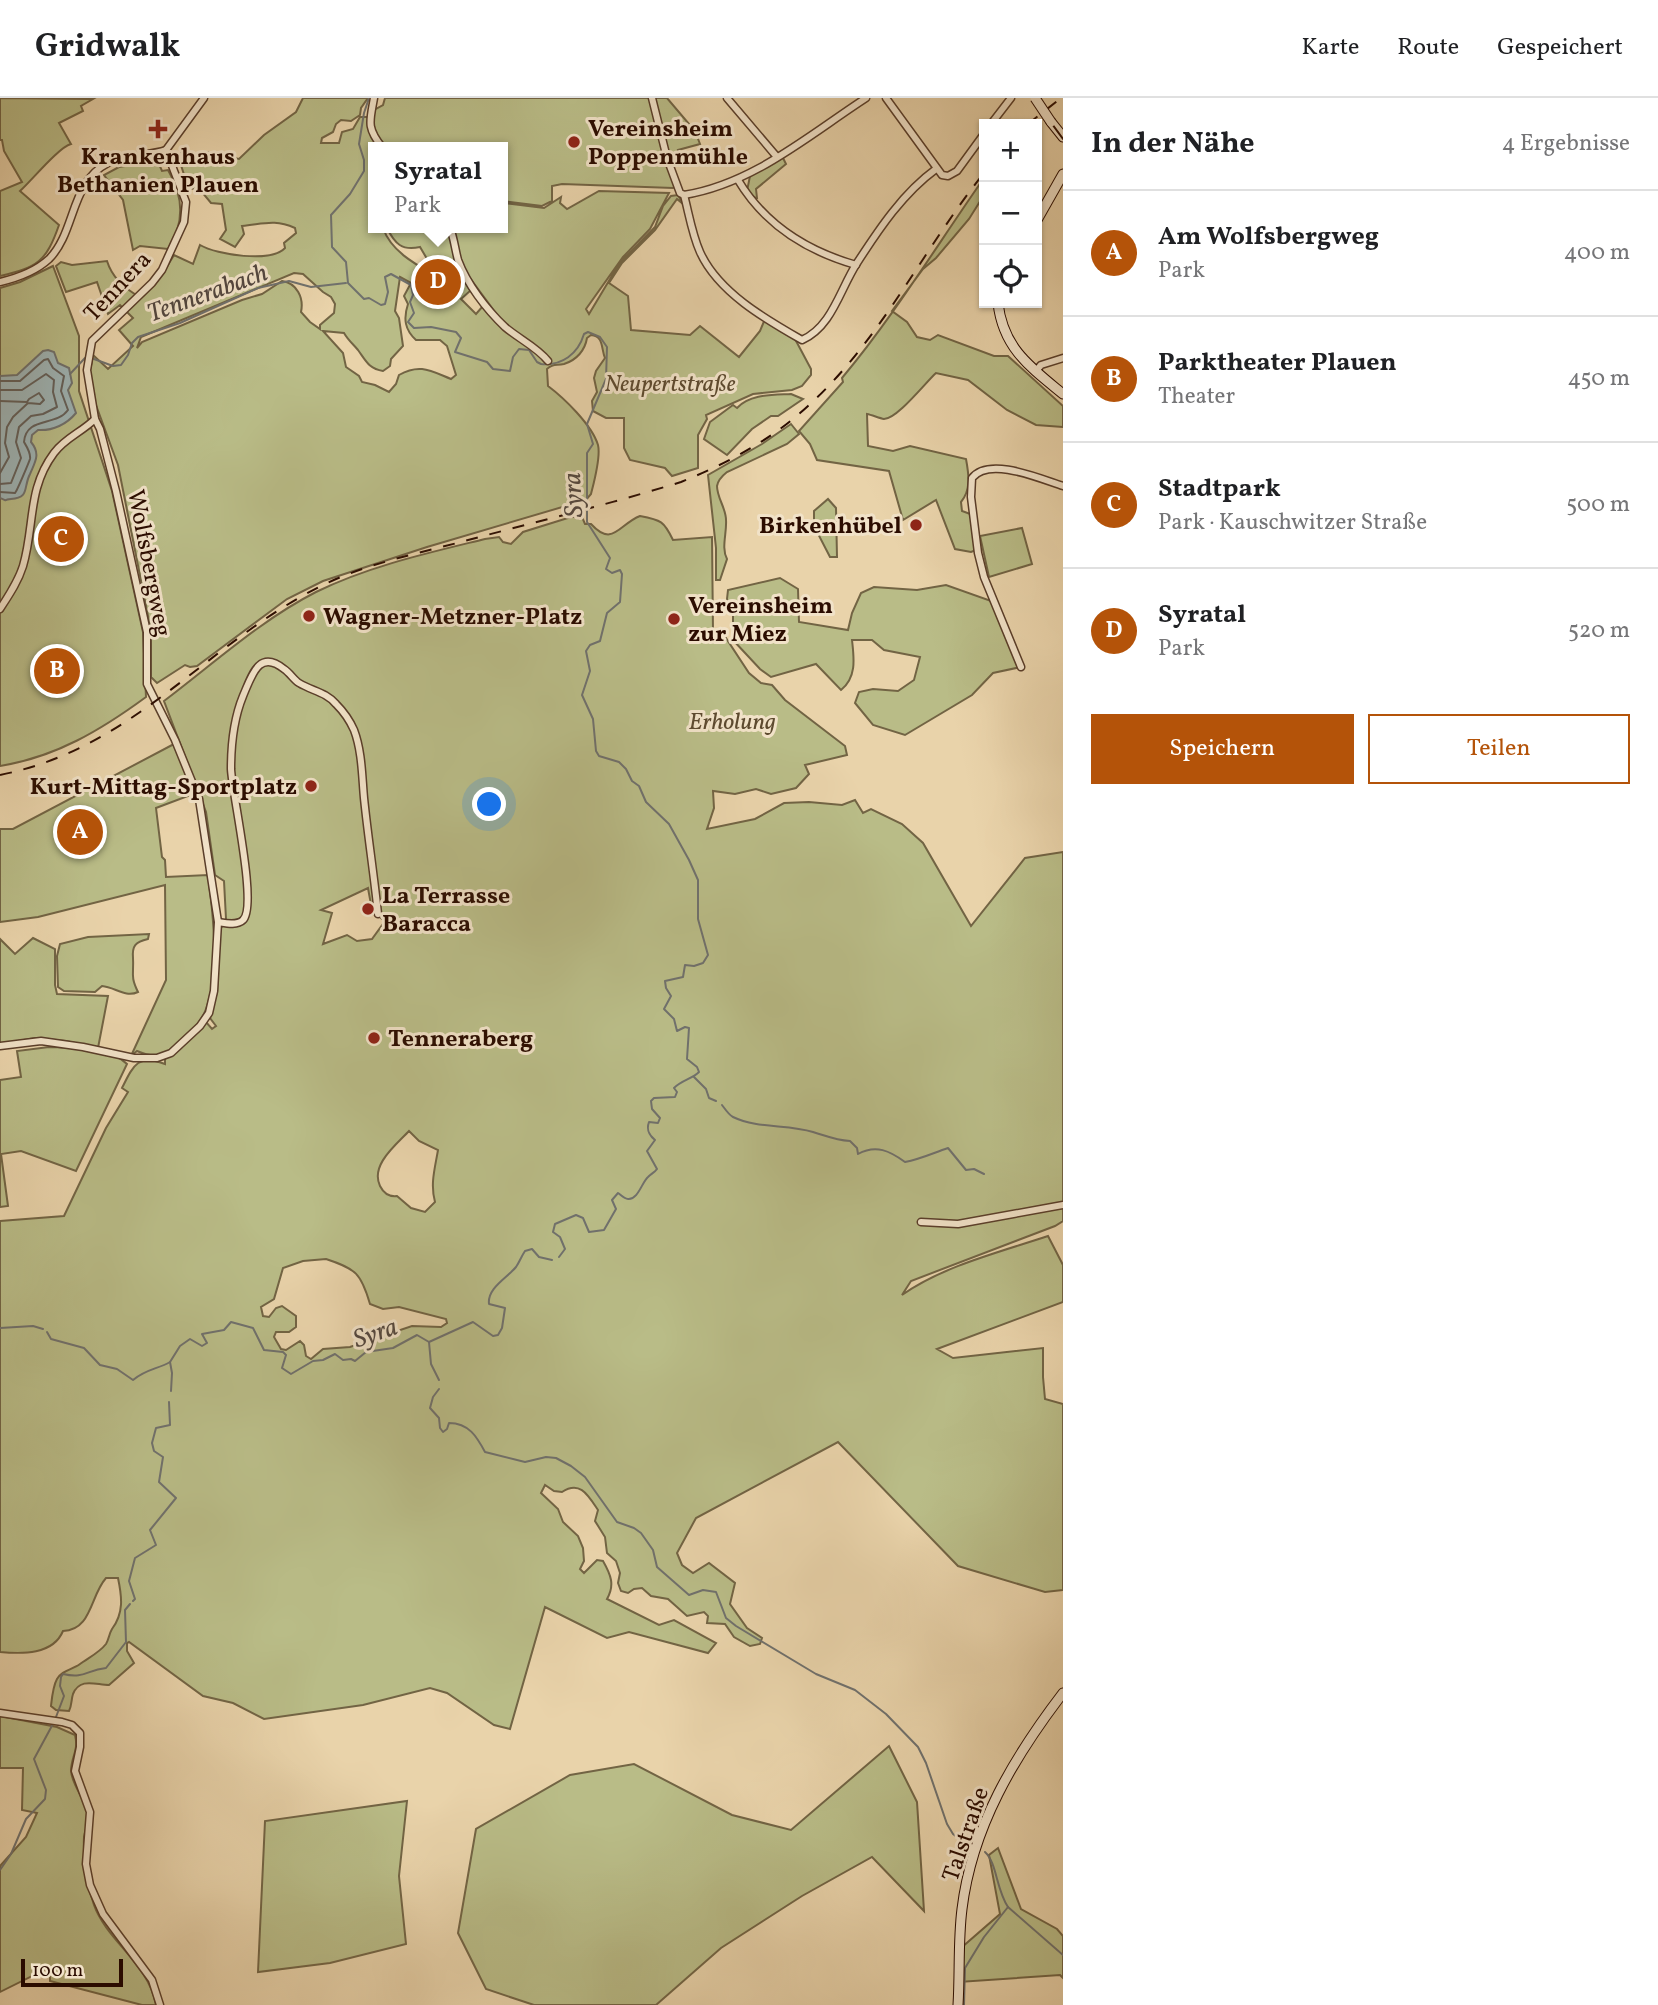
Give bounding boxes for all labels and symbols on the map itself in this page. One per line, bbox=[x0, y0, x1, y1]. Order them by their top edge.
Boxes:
place label: Vereinsheim Poppenmühle bbox=[588, 113, 748, 175]
marker: Krankenhaus Bethanien Plauen bbox=[148, 119, 168, 139]
marker: Vereinsheim Poppenmühle bbox=[566, 134, 582, 150]
place label: Krankenhaus Bethanien Plauen bbox=[57, 141, 259, 203]
street label: Tennera bbox=[77, 244, 160, 330]
water label: Tennerabach bbox=[142, 255, 273, 332]
pin: D bbox=[415, 256, 461, 308]
park label: Neupertstraße bbox=[605, 368, 736, 402]
water label: Syra bbox=[555, 471, 593, 518]
street label: Wolfsbergweg bbox=[117, 487, 179, 640]
place label: Birkenhübel bbox=[759, 510, 902, 544]
pin: C bbox=[38, 513, 84, 565]
marker: Birkenhübel bbox=[908, 517, 924, 533]
place label: Vereinsheim zur Miez bbox=[688, 590, 833, 652]
place label: Wagner-Metzner-Platz bbox=[323, 601, 582, 635]
marker: Wagner-Metzner-Platz bbox=[301, 608, 317, 624]
marker: Vereinsheim zur Miez bbox=[666, 611, 682, 627]
pin: B bbox=[34, 645, 80, 697]
park label: Erholung bbox=[688, 706, 776, 740]
place label: Kurt-Mittag-Sportplatz bbox=[30, 771, 297, 805]
marker: Kurt-Mittag-Sportplatz bbox=[303, 778, 319, 794]
your location bbox=[472, 787, 506, 821]
pin: A bbox=[57, 806, 103, 858]
place label: La Terrasse Baracca bbox=[382, 880, 510, 942]
marker: La Terrasse Baracca bbox=[360, 901, 376, 917]
place label: Tenneraberg bbox=[388, 1023, 533, 1057]
marker: Tenneraberg bbox=[366, 1030, 382, 1046]
water label: Syra bbox=[349, 1310, 403, 1358]
street label: Talstraße bbox=[935, 1783, 999, 1887]
scale bar bbox=[21, 1956, 122, 1988]

